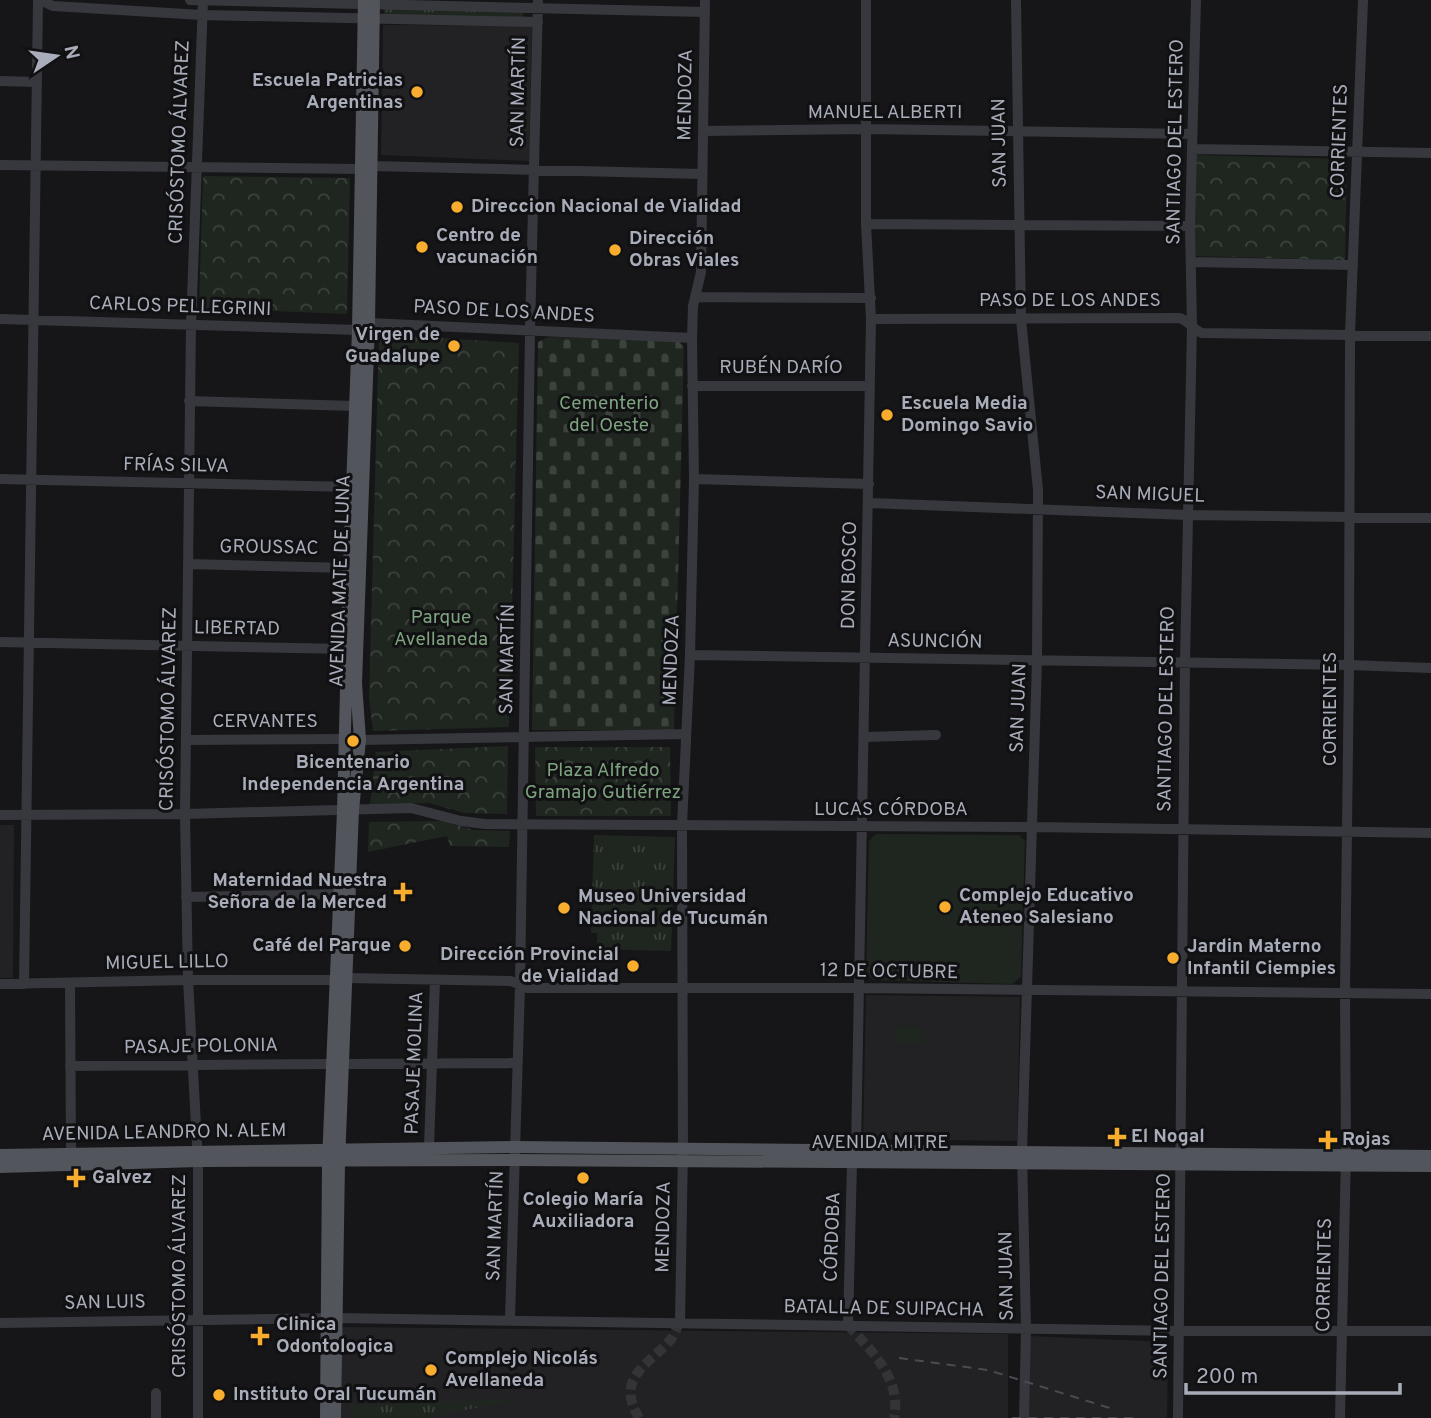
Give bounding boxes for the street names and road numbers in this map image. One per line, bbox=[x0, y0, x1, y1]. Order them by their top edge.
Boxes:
street label: SAN MARTÍN bbox=[505, 36, 532, 148]
street label: SANTIAGO DEL ESTERO bbox=[1162, 39, 1190, 245]
street label: CRISÓSTOMO ÁLVAREZ bbox=[163, 40, 196, 244]
street label: MENDOZA bbox=[673, 49, 699, 141]
street label: CORRIENTES bbox=[1326, 83, 1354, 199]
street label: SAN JUAN bbox=[987, 98, 1013, 188]
street label: MANUEL ALBERTI bbox=[808, 101, 962, 125]
street label: PASO DE LOS ANDES bbox=[979, 289, 1161, 313]
street label: CARLOS PELLEGRINI bbox=[88, 292, 272, 322]
street label: PASO DE LOS ANDES bbox=[413, 295, 595, 329]
street label: RUBÉN DARÍO bbox=[719, 355, 843, 380]
street label: FRÍAS SILVA bbox=[123, 452, 229, 479]
street label: AVENIDA MATE DE LUNA bbox=[325, 474, 357, 688]
street label: SAN MIGUEL bbox=[1095, 481, 1206, 509]
street label: DON BOSCO bbox=[837, 521, 863, 629]
street label: GROUSSAC bbox=[219, 535, 319, 561]
street label: SAN MARTÍN bbox=[494, 603, 521, 715]
street label: SANTIAGO DEL ESTERO bbox=[1153, 606, 1181, 812]
street label: CRISÓSTOMO ÁLVAREZ bbox=[154, 607, 183, 811]
street label: MENDOZA bbox=[658, 614, 686, 706]
street label: LIBERTAD bbox=[194, 616, 280, 642]
street label: ASUNCIÓN bbox=[887, 628, 983, 655]
street label: CORRIENTES bbox=[1319, 652, 1343, 766]
street label: SAN JUAN bbox=[1005, 663, 1033, 753]
street label: CERVANTES bbox=[212, 710, 318, 734]
street label: LUCAS CÓRDOBA bbox=[814, 797, 968, 822]
street label: MIGUEL LILLO bbox=[105, 950, 229, 976]
street label: 12 DE OCTUBRE bbox=[820, 959, 958, 985]
street label: PASAJE MOLINA bbox=[401, 991, 429, 1135]
street label: PASAJE POLONIA bbox=[124, 1034, 278, 1060]
street label: AVENIDA LEANDRO N. ALEM bbox=[41, 1119, 287, 1147]
street label: AVENIDA MITRE bbox=[811, 1131, 949, 1155]
street label: SAN MARTÍN bbox=[481, 1170, 510, 1282]
street label: SANTIAGO DEL ESTERO bbox=[1149, 1173, 1177, 1379]
street label: CRISÓSTOMO ÁLVAREZ bbox=[167, 1174, 192, 1378]
street label: MENDOZA bbox=[651, 1181, 677, 1273]
street label: CÓRDOBA bbox=[818, 1192, 847, 1282]
street label: CORRIENTES bbox=[1312, 1218, 1338, 1332]
street label: SAN JUAN bbox=[994, 1231, 1020, 1321]
street label: SAN LUIS bbox=[64, 1290, 146, 1316]
street label: BATALLA DE SUIPACHA bbox=[783, 1295, 985, 1323]

